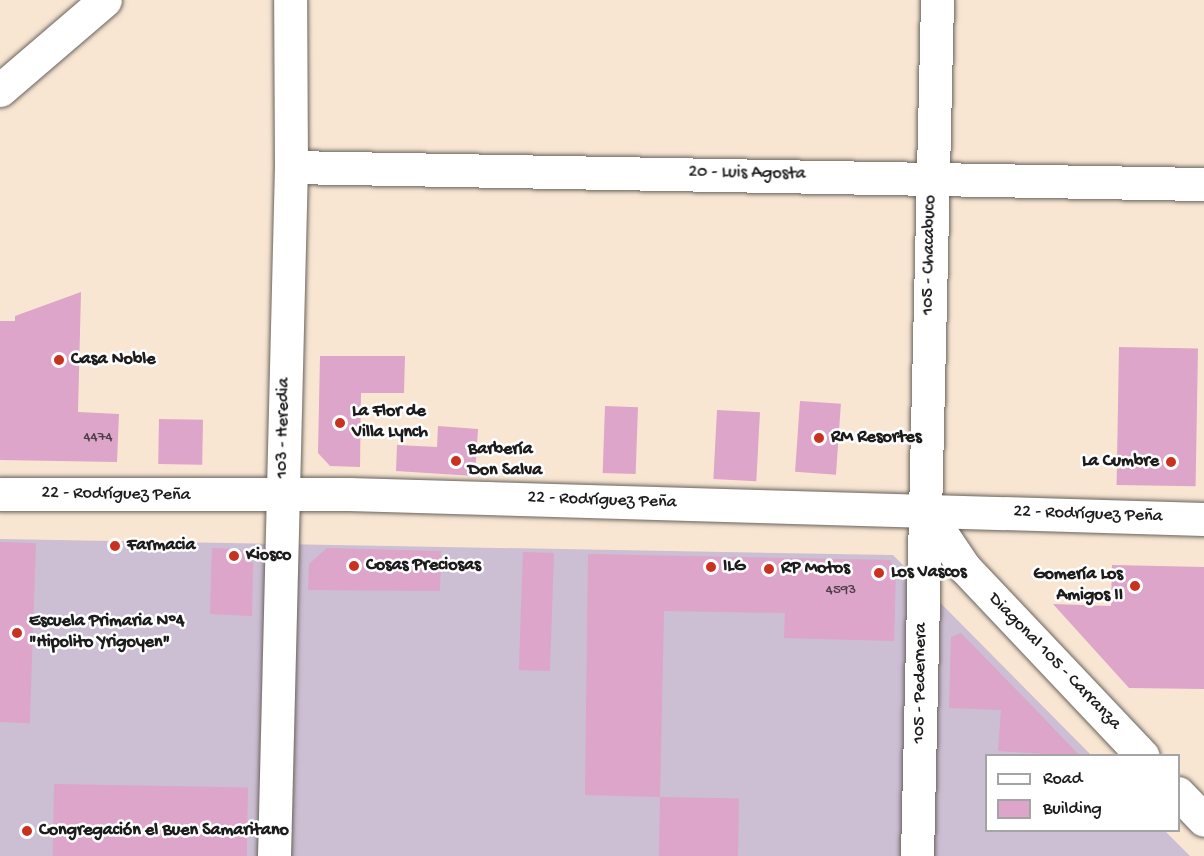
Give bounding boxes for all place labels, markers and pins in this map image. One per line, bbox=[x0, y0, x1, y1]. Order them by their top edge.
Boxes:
place label: Casa Noble bbox=[71, 349, 155, 371]
marker: Casa Noble bbox=[52, 353, 66, 367]
place label: La Flor de Villa Lynch bbox=[352, 402, 428, 444]
marker: La Flor de Villa Lynch bbox=[333, 416, 347, 430]
place label: RM Resortes bbox=[831, 427, 922, 449]
marker: RM Resortes bbox=[812, 431, 826, 445]
place label: Barbería Don Salva bbox=[468, 440, 542, 482]
place label: La Cumbre bbox=[1082, 451, 1159, 473]
marker: Barbería Don Salva bbox=[449, 454, 463, 468]
marker: La Cumbre bbox=[1164, 455, 1178, 469]
place label: Farmacia bbox=[127, 535, 195, 557]
marker: Farmacia bbox=[108, 539, 122, 553]
place label: Kiosco bbox=[246, 545, 291, 567]
marker: Kiosco bbox=[227, 549, 241, 563]
place label: Cosas Preciosas bbox=[366, 555, 481, 577]
place label: ILG bbox=[723, 556, 745, 578]
place label: RP Motos bbox=[781, 558, 850, 580]
marker: Cosas Preciosas bbox=[347, 559, 361, 573]
marker: ILG bbox=[704, 560, 718, 574]
marker: RP Motos bbox=[762, 562, 776, 576]
place label: Los Vascos bbox=[891, 562, 967, 584]
place label: Gomería Los Amigos II bbox=[1033, 565, 1123, 608]
marker: Los Vascos bbox=[872, 566, 886, 580]
marker: Gomería Los Amigos II bbox=[1128, 579, 1142, 593]
place label: Escuela Primaria Nº4 "Hipolito Yrigoyen" bbox=[29, 612, 185, 654]
marker: Escuela Primaria Nº4 "Hipolito Yrigoyen" bbox=[10, 626, 24, 640]
place label: Congregación el Buen Samaritano bbox=[39, 820, 289, 842]
marker: Congregación el Buen Samaritano bbox=[20, 824, 34, 838]

